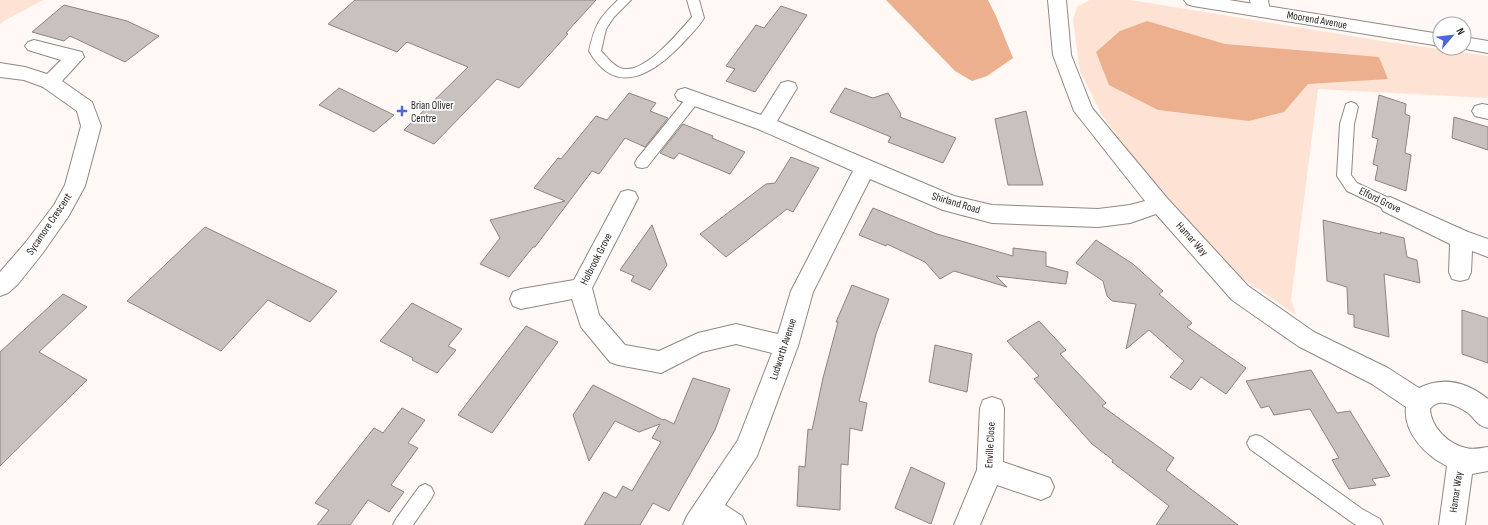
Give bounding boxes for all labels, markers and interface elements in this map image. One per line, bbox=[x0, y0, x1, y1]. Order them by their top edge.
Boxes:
street label: Moorend Avenue bbox=[1286, 8, 1348, 32]
north arrow bbox=[1432, 16, 1472, 56]
text: N bbox=[1453, 26, 1468, 37]
place label: Brian Oliver Centre bbox=[411, 99, 453, 125]
marker: Brian Oliver Centre bbox=[396, 105, 408, 117]
street label: Elford Grove bbox=[1357, 184, 1403, 216]
street label: Shirland Road bbox=[930, 189, 982, 217]
street label: Sycamore Crescent bbox=[24, 190, 75, 257]
street label: Hamar Way bbox=[1173, 219, 1211, 259]
street label: Holbrook Grove bbox=[577, 231, 615, 287]
street label: Ludworth Avenue bbox=[767, 317, 799, 381]
street label: Enville Close bbox=[982, 422, 998, 468]
street label: Hamar Way bbox=[1447, 470, 1465, 513]

